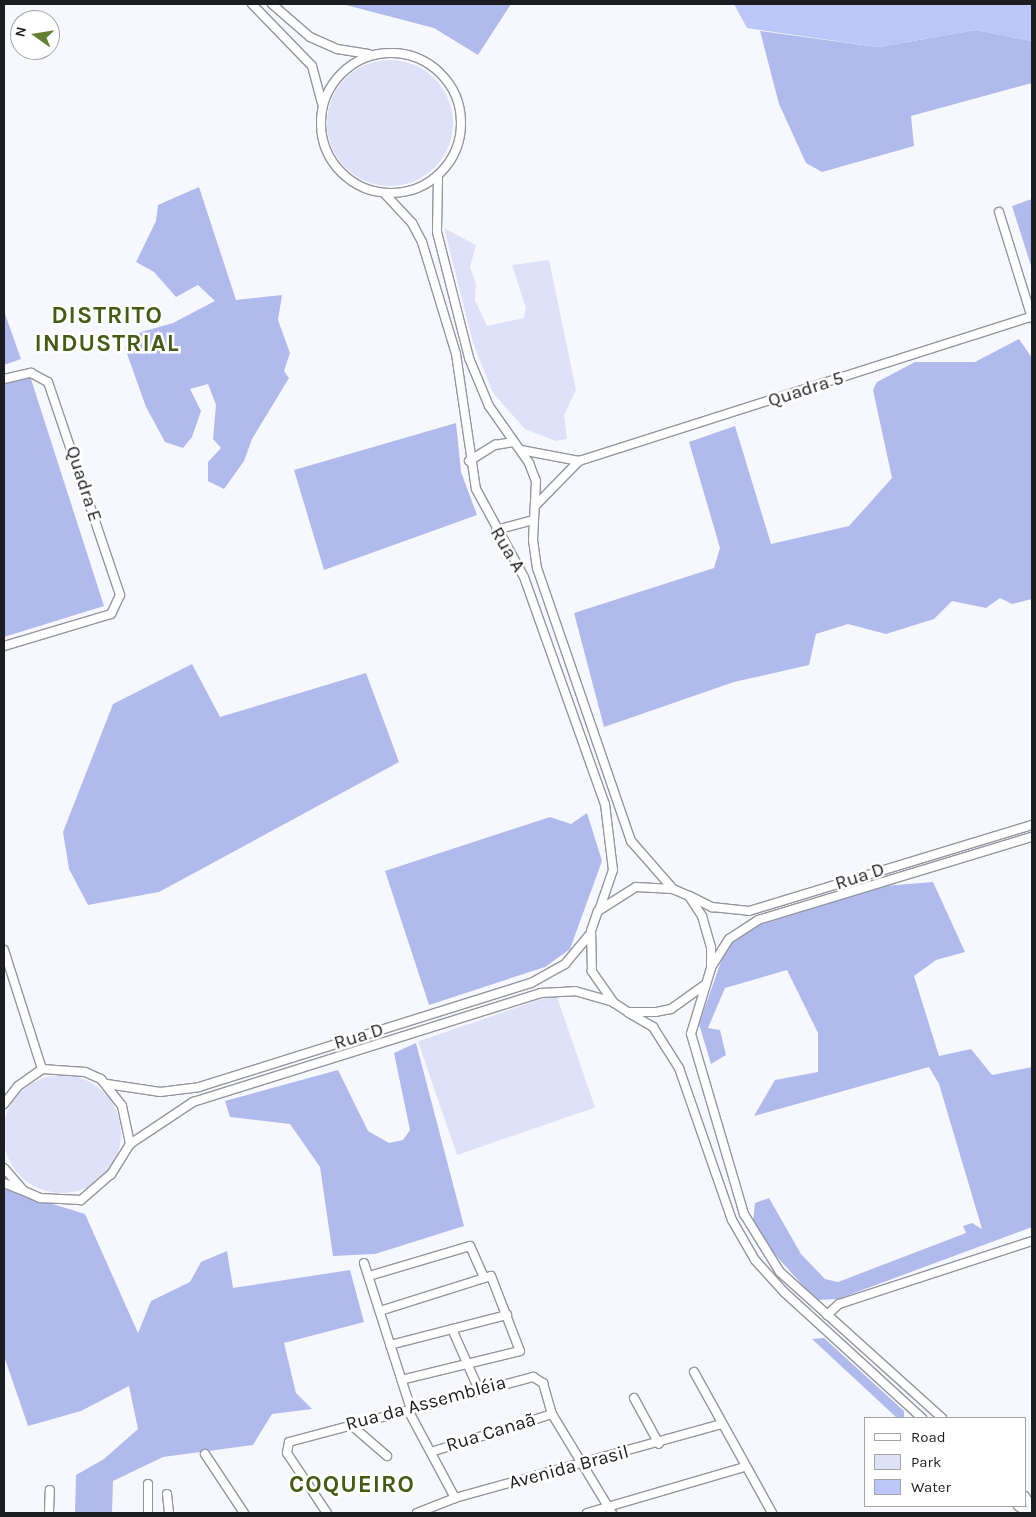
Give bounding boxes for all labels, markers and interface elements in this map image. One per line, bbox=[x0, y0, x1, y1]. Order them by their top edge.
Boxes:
north arrow bbox=[10, 10, 60, 60]
text: N bbox=[11, 25, 30, 39]
district label: DISTRITO INDUSTRIAL bbox=[33, 302, 181, 358]
street label: Quadra 5 bbox=[765, 367, 847, 413]
street label: Quadra E bbox=[60, 443, 106, 525]
street label: Rua A bbox=[485, 523, 529, 577]
street label: Rua D bbox=[832, 858, 888, 896]
street label: Rua D bbox=[331, 1019, 387, 1055]
street label: Rua da Assembléia bbox=[343, 1372, 509, 1436]
street label: Rua Canaã bbox=[443, 1409, 539, 1457]
legend bbox=[864, 1417, 1026, 1507]
text: Road bbox=[911, 1428, 946, 1446]
street label: Avenida Brasil bbox=[507, 1441, 631, 1495]
text: Park bbox=[911, 1453, 941, 1471]
district label: COQUEIRO bbox=[288, 1471, 416, 1499]
text: Water bbox=[911, 1478, 951, 1496]

